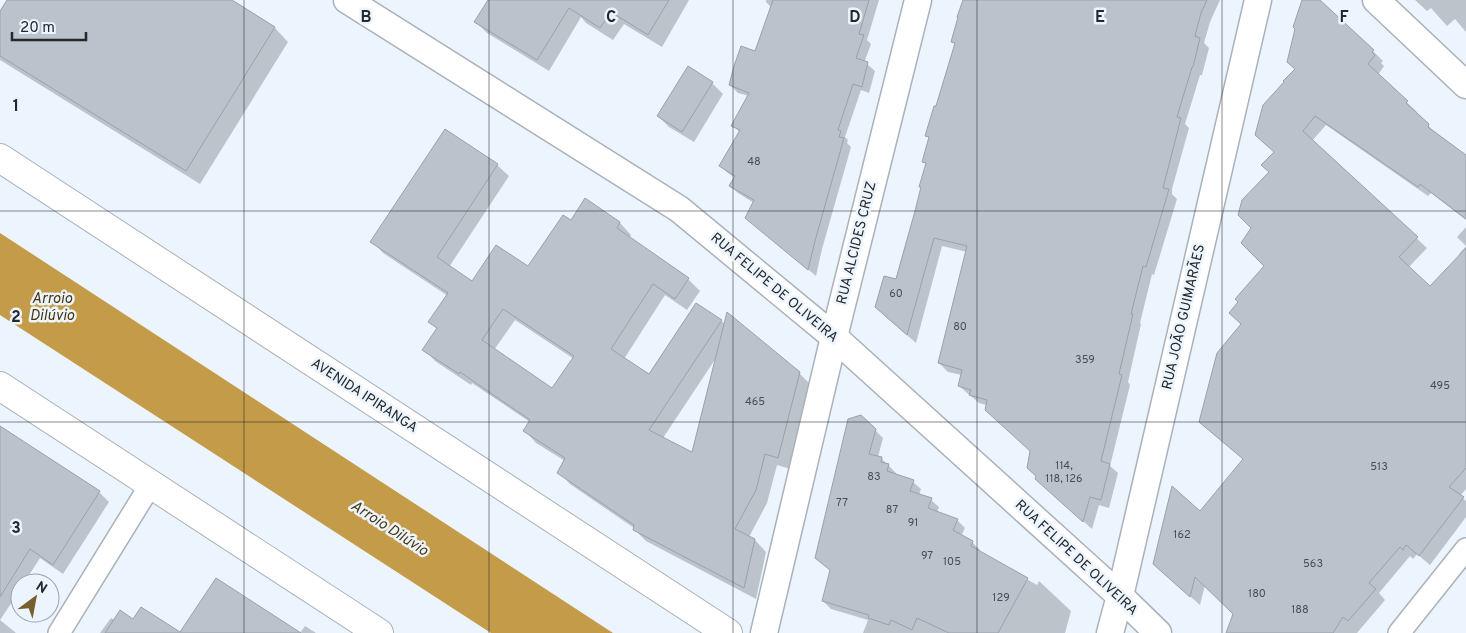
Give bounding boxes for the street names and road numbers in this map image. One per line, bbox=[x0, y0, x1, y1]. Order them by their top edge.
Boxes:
street label: RUA ALCIDES CRUZ bbox=[834, 180, 880, 306]
street label: RUA FELIPE DE OLIVEIRA bbox=[707, 230, 841, 346]
street label: RUA JOÃO GUIMARÃES bbox=[1159, 243, 1209, 391]
street label: AVENIDA IPIRANGA bbox=[307, 355, 421, 437]
street label: RUA FELIPE DE OLIVEIRA bbox=[1011, 497, 1141, 619]

